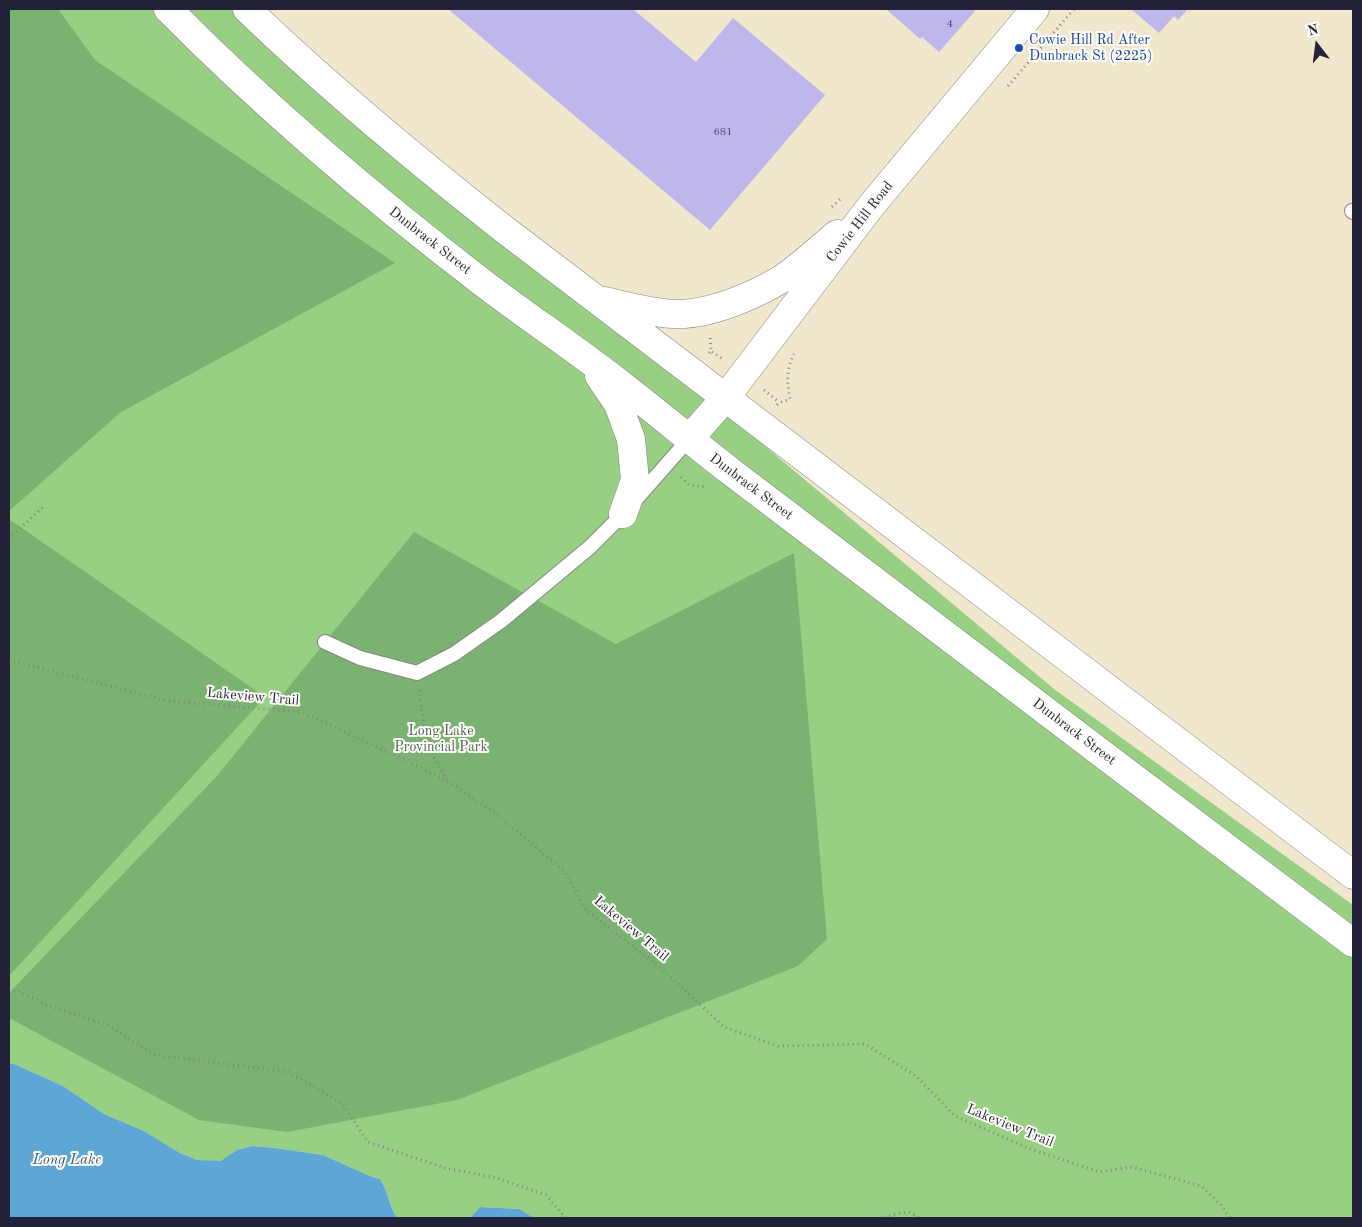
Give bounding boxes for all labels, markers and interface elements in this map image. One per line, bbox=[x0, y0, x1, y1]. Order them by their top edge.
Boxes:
house number: 4 bbox=[947, 17, 953, 31]
north arrow bbox=[1292, 20, 1342, 70]
text: N bbox=[1306, 22, 1320, 39]
place label: Cowie Hill Rd After Dunbrack St (2225) bbox=[1029, 32, 1152, 64]
marker: Cowie Hill Rd After Dunbrack St (2225) bbox=[1013, 42, 1025, 54]
house number: 681 bbox=[713, 125, 733, 139]
street label: Cowie Hill Road bbox=[823, 178, 897, 266]
street label: Dunbrack Street bbox=[385, 204, 475, 278]
street label: Dunbrack Street bbox=[706, 450, 796, 524]
street label: Lakeview Trail bbox=[206, 685, 300, 709]
street label: Dunbrack Street bbox=[1029, 695, 1119, 769]
park label: Long Lake Provincial Park bbox=[394, 723, 488, 756]
street label: Lakeview Trail bbox=[590, 893, 672, 965]
street label: Lakeview Trail bbox=[964, 1101, 1056, 1151]
water label: Long Lake bbox=[33, 1151, 101, 1169]

